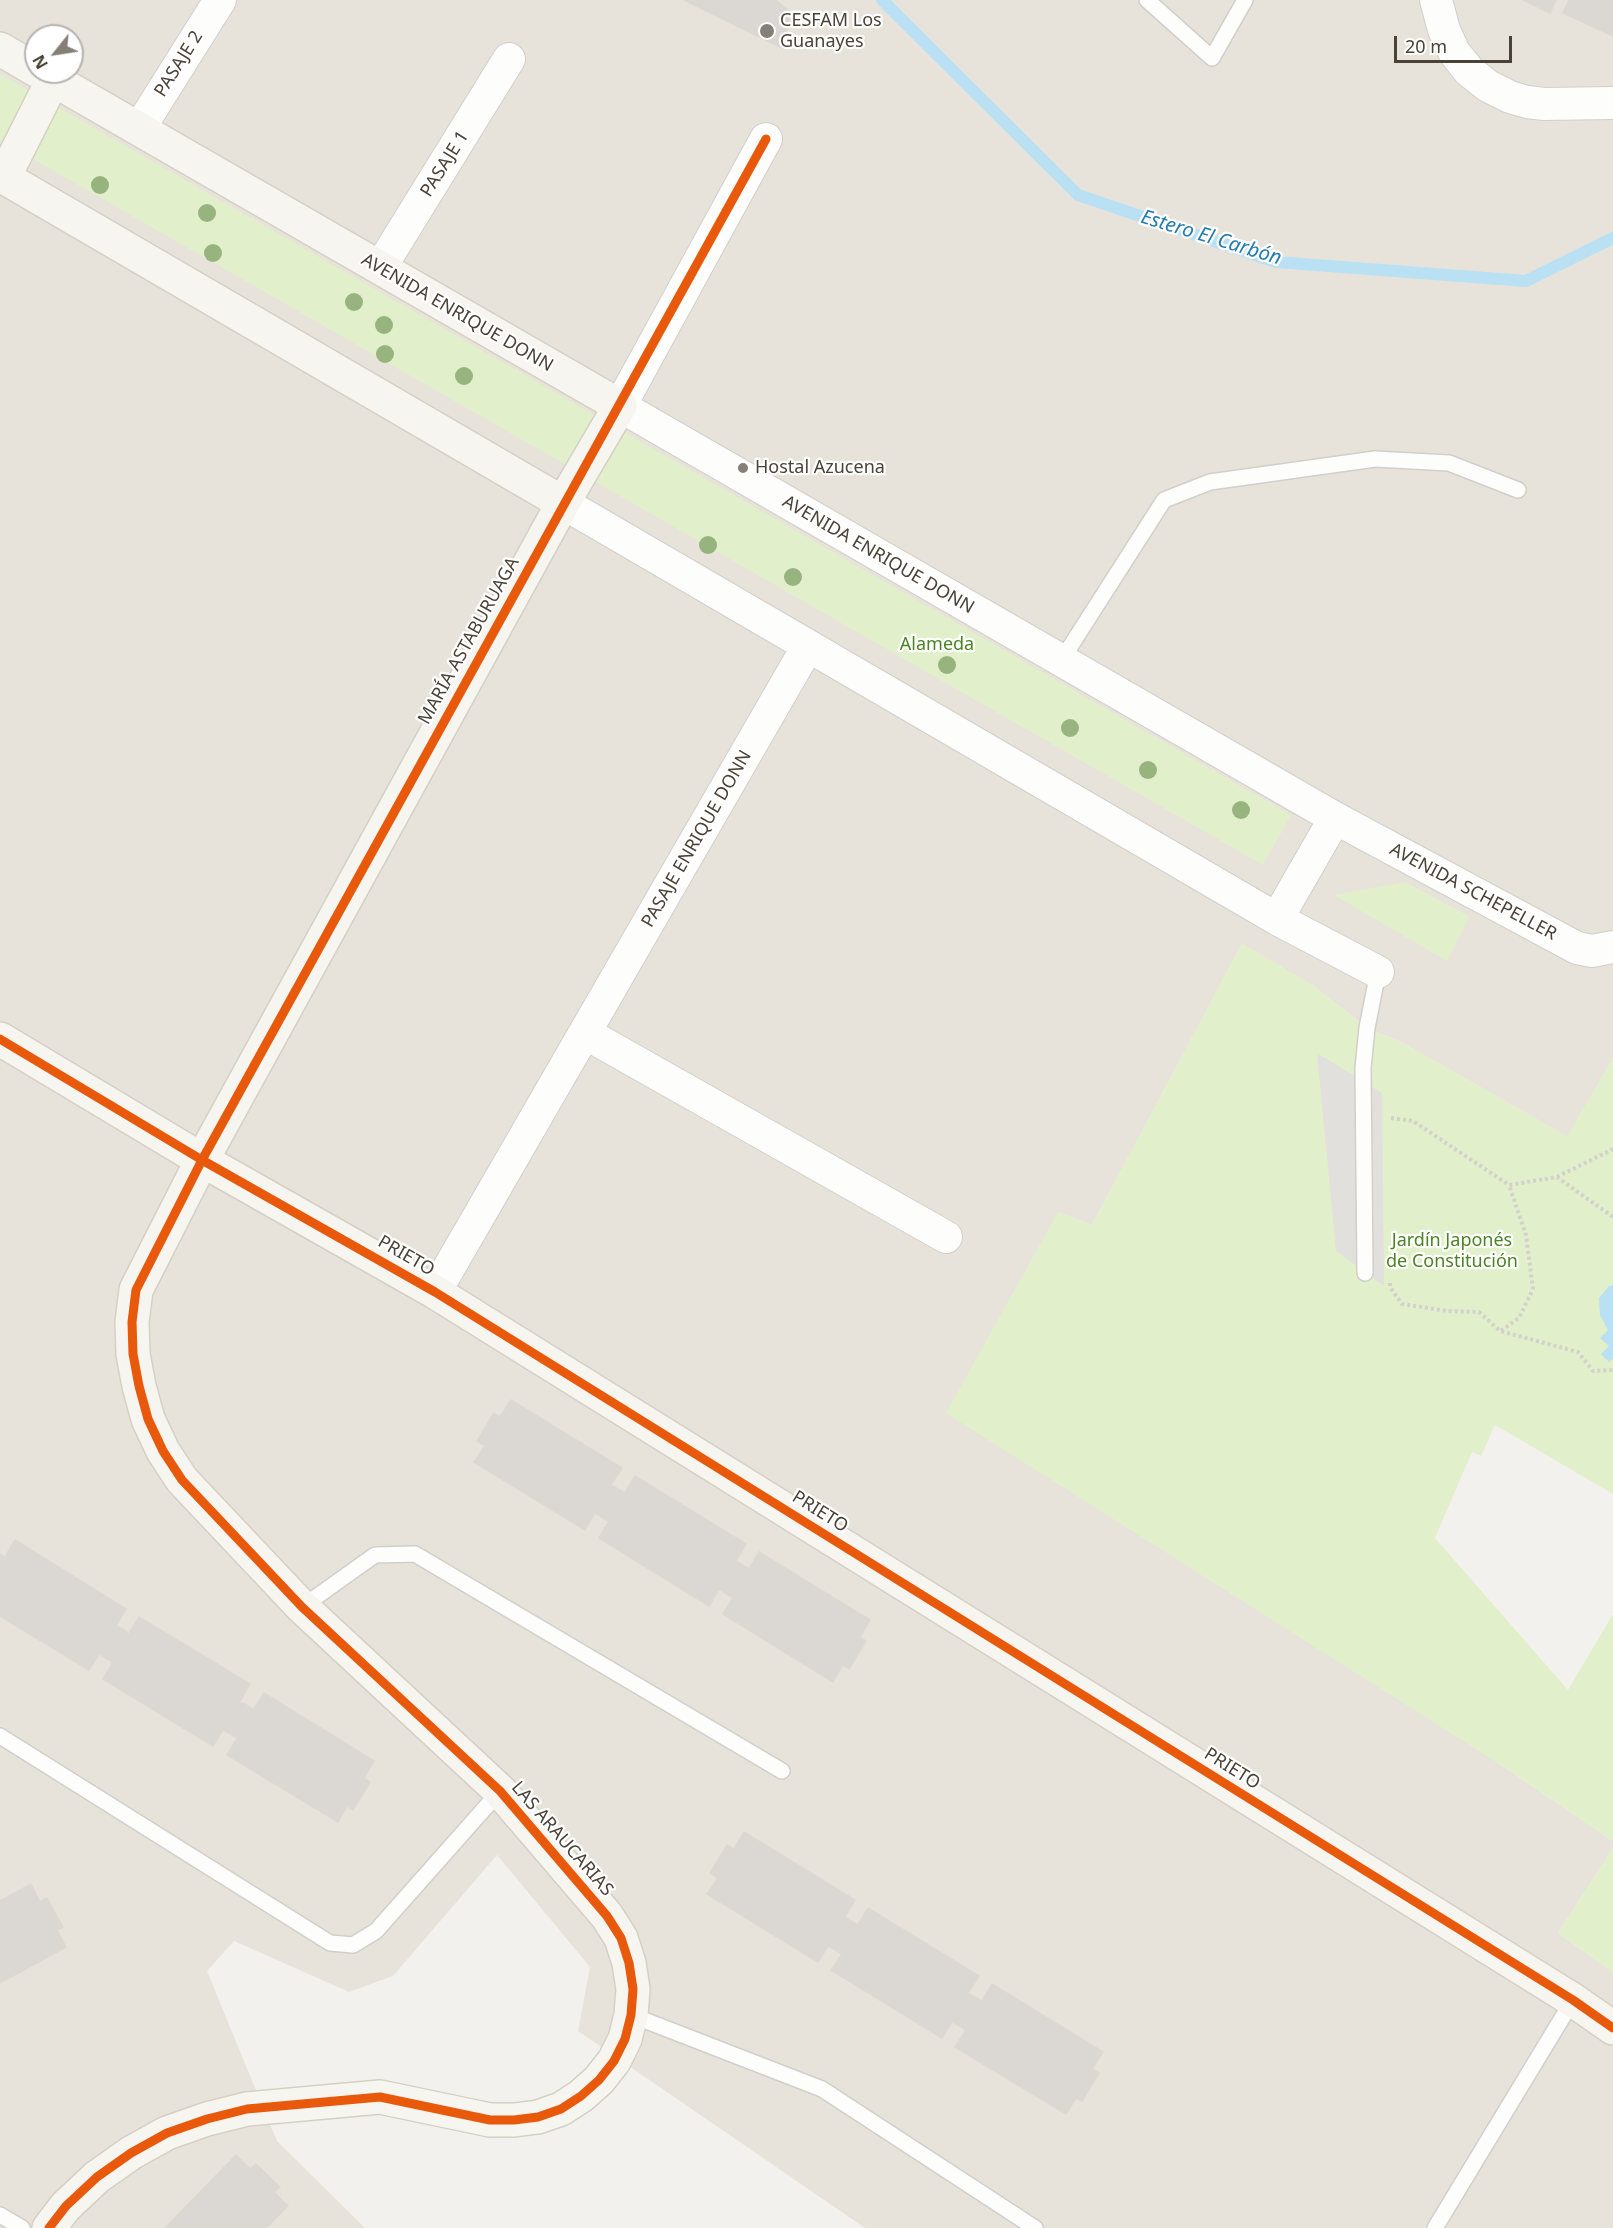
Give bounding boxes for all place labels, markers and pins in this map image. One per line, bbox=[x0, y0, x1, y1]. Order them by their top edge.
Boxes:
place label: CESFAM Los Guanayes bbox=[780, 10, 882, 52]
marker: CESFAM Los Guanayes bbox=[758, 22, 776, 40]
place label: Hostal Azucena bbox=[755, 457, 885, 479]
marker: Hostal Azucena bbox=[736, 461, 750, 475]

